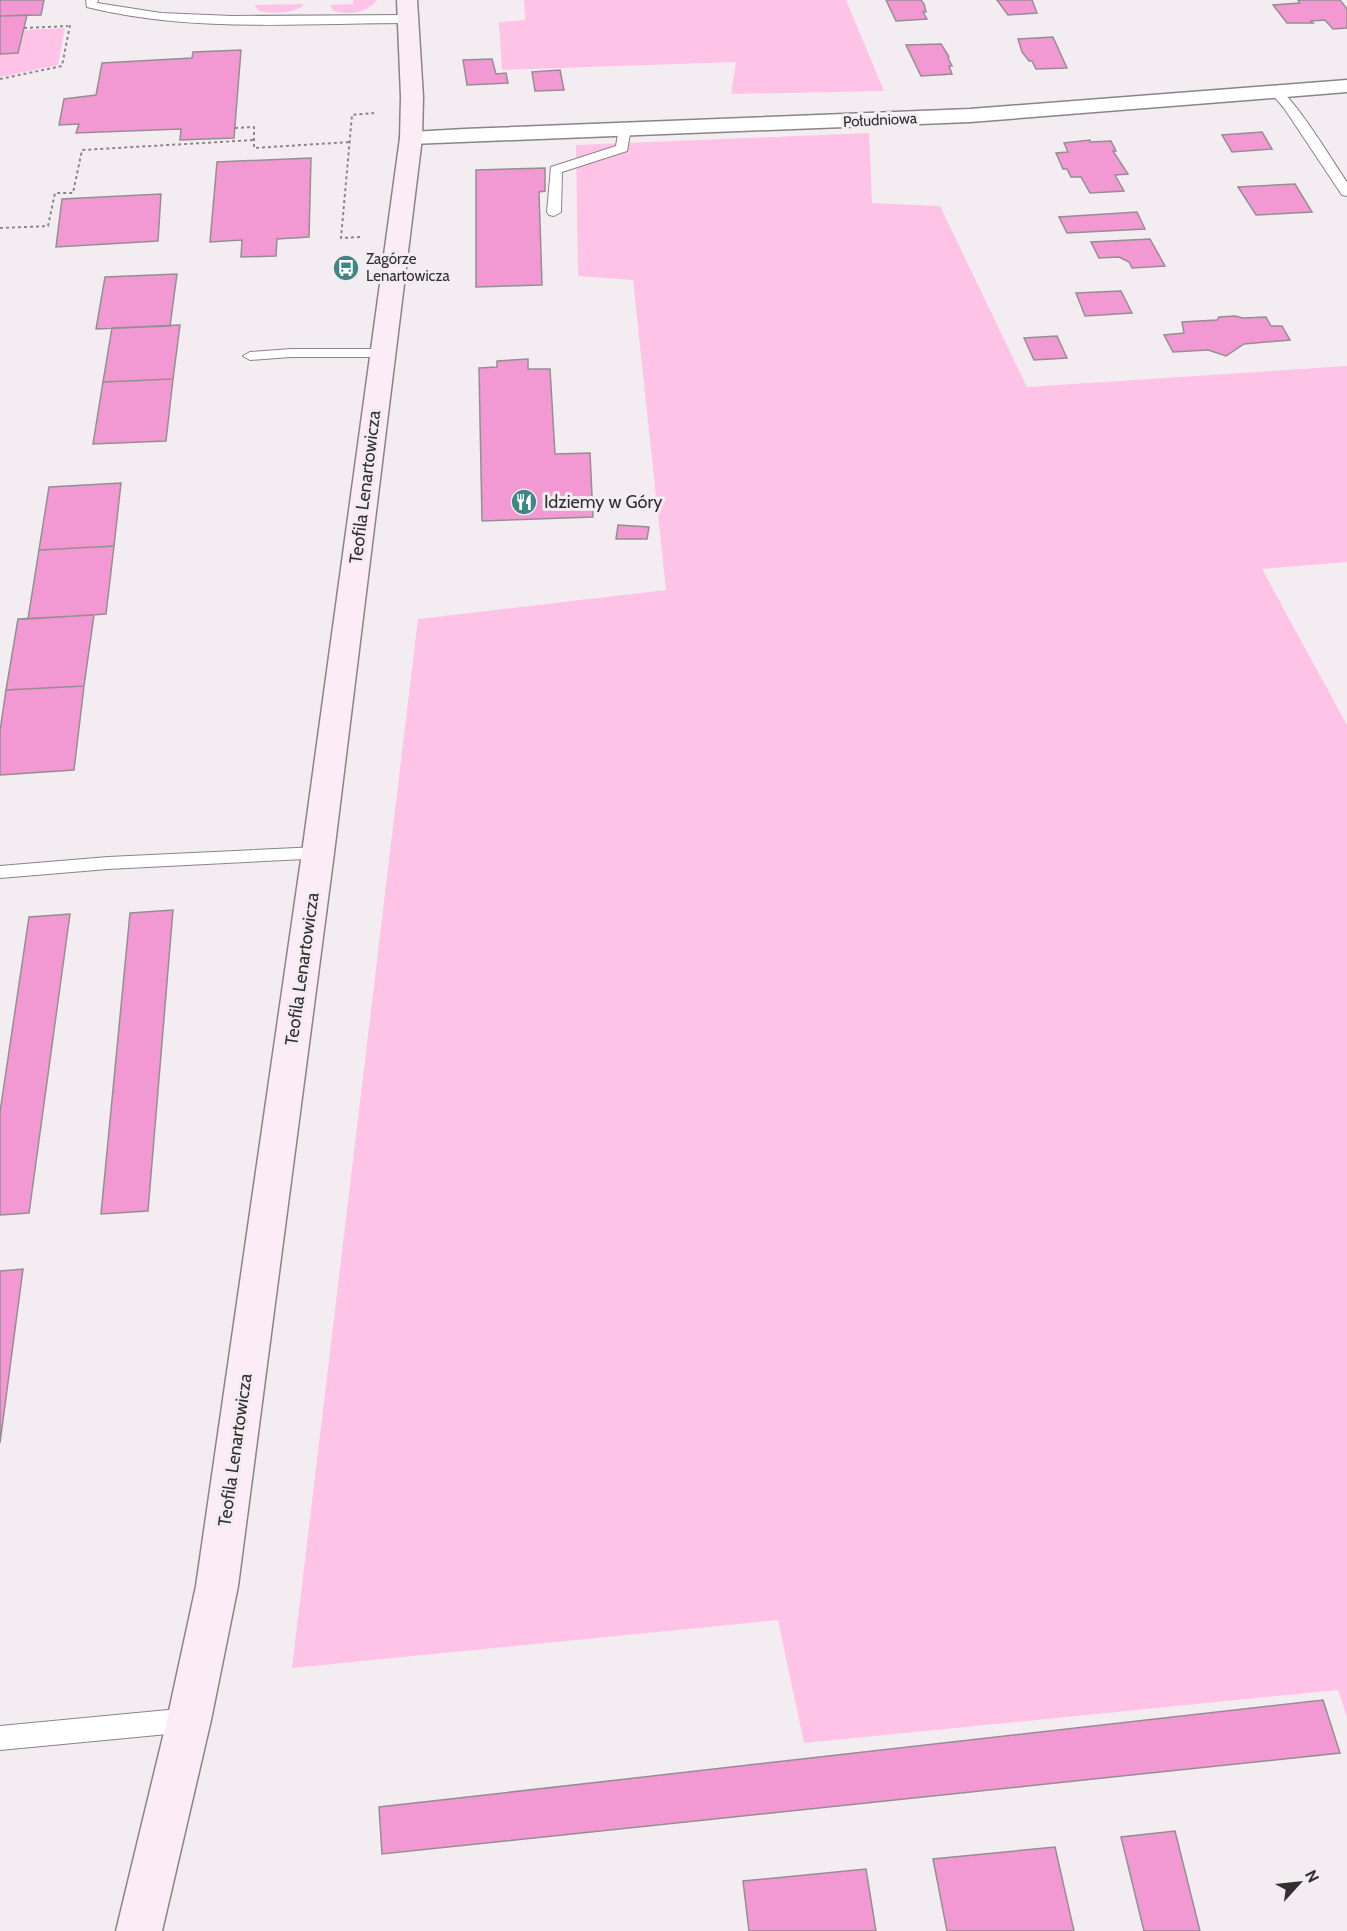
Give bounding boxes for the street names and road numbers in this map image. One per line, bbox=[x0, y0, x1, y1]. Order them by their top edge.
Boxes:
street label: Południowa bbox=[843, 109, 918, 131]
street label: Teofila Lenartowicza bbox=[345, 409, 385, 565]
street label: Teofila Lenartowicza bbox=[280, 891, 324, 1047]
street label: Teofila Lenartowicza bbox=[213, 1372, 257, 1528]

